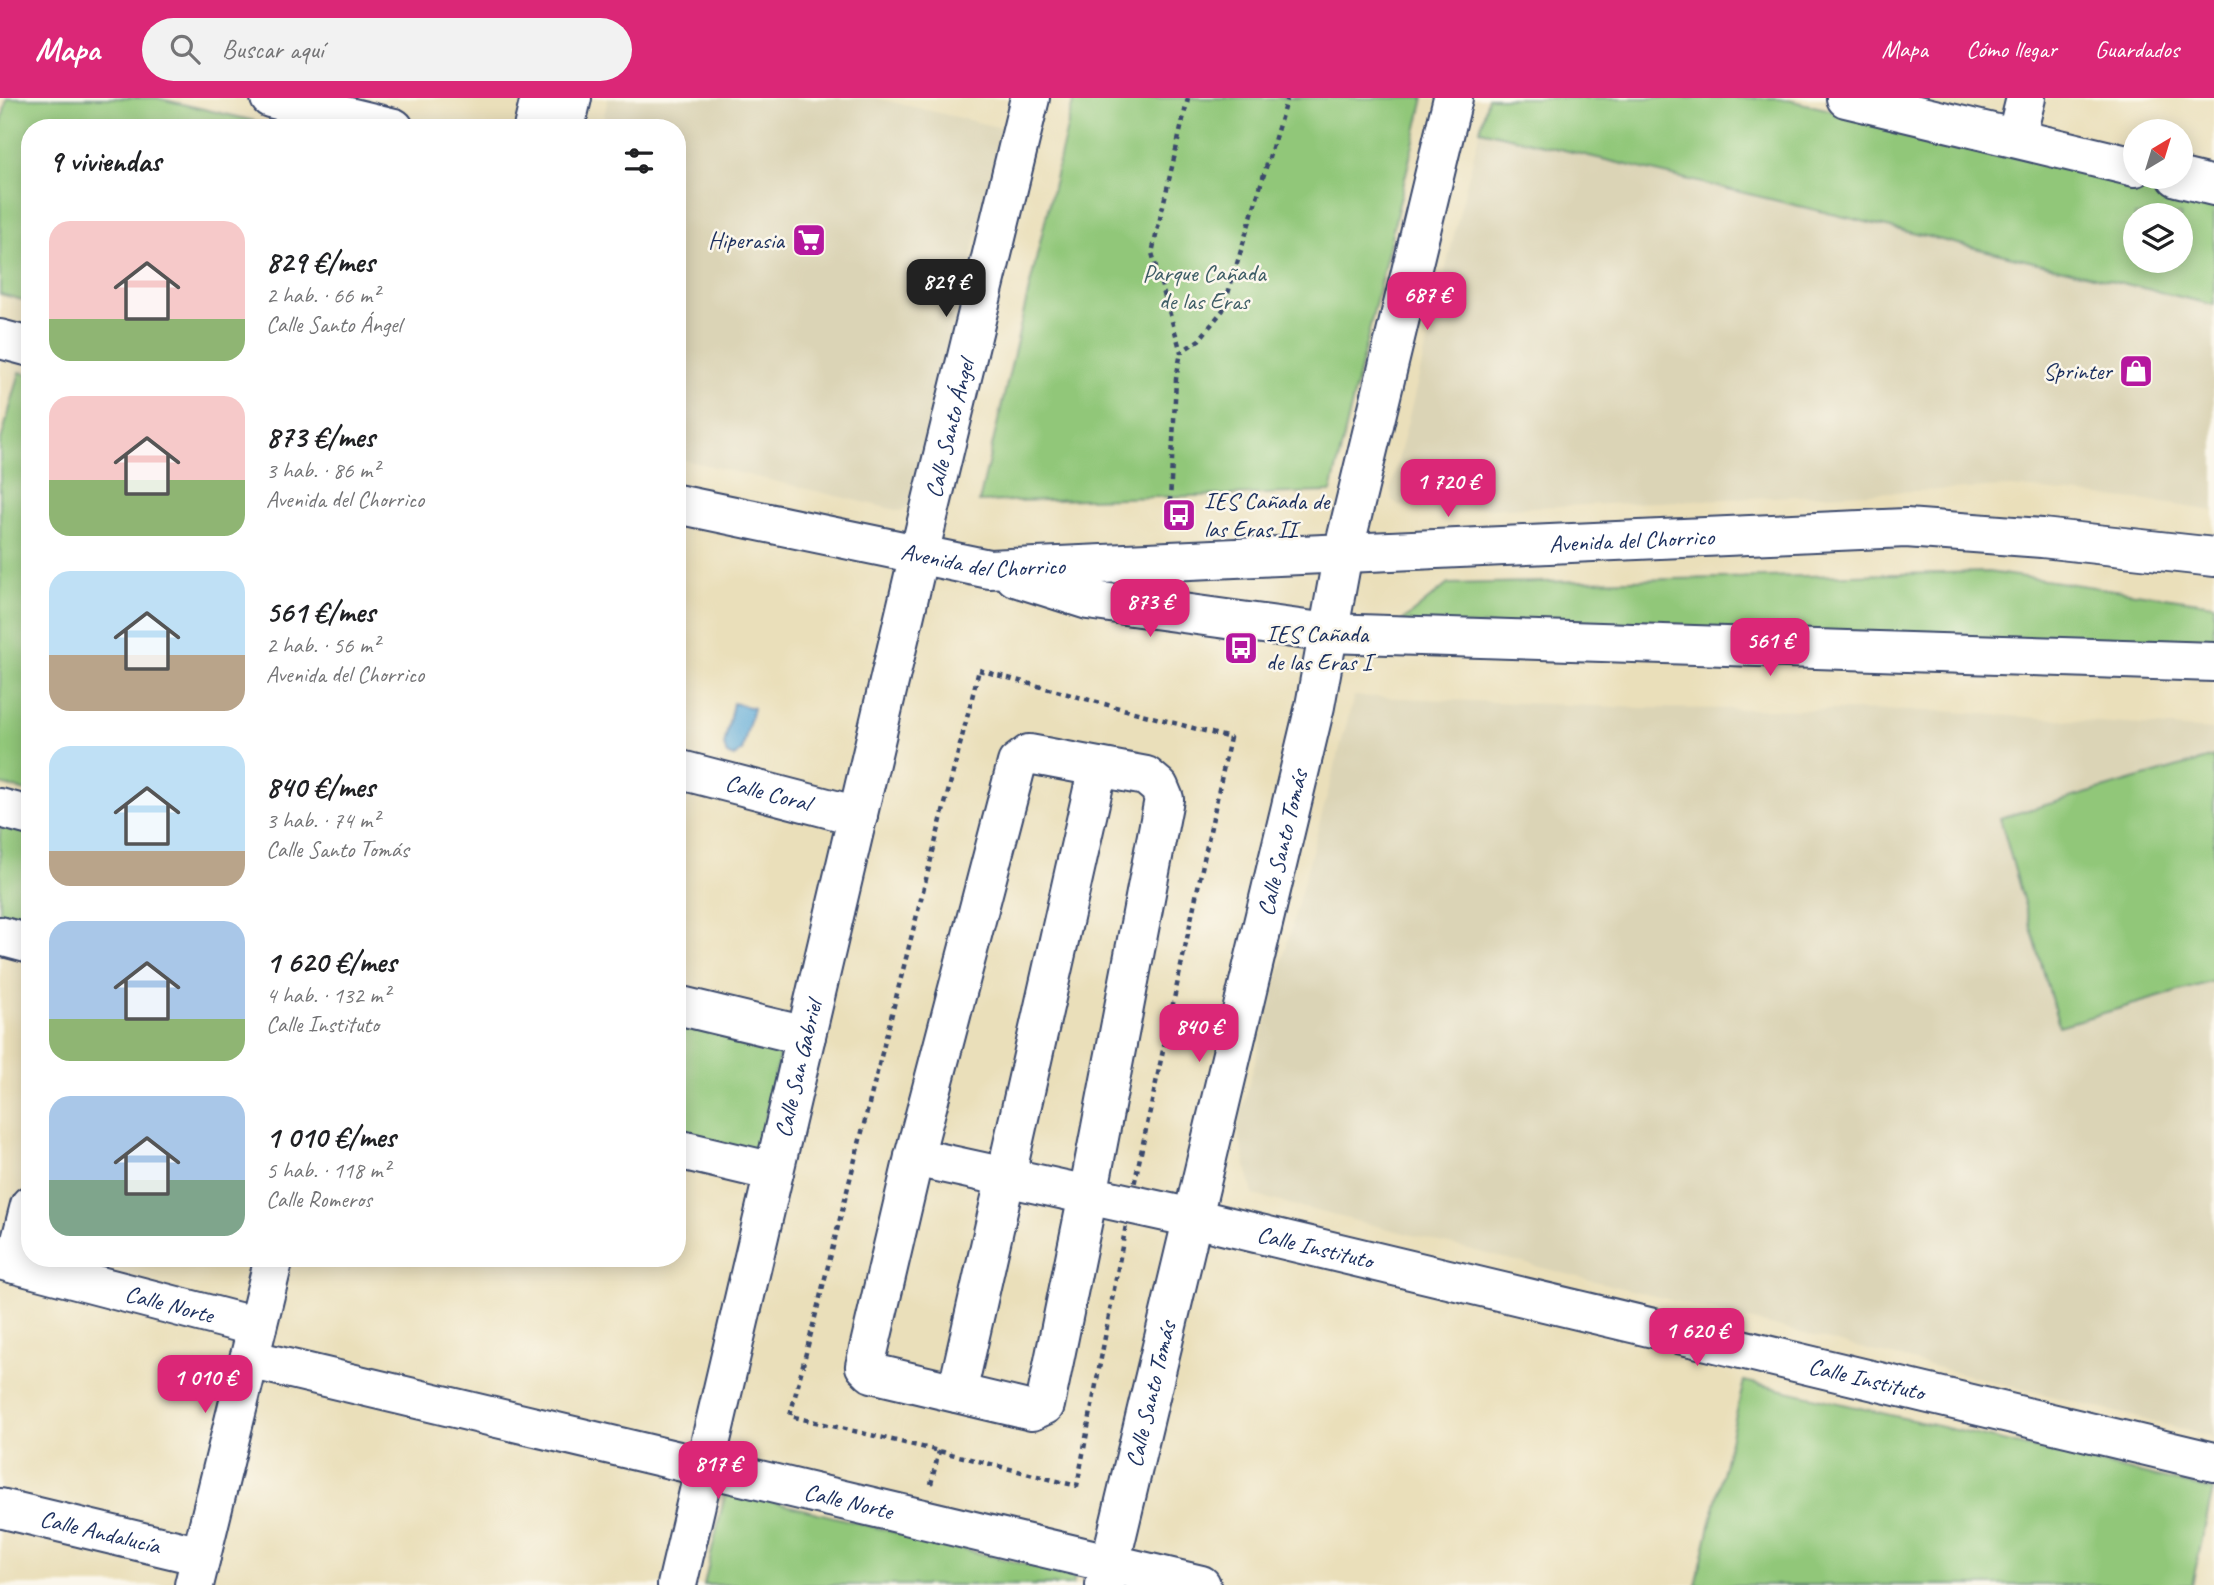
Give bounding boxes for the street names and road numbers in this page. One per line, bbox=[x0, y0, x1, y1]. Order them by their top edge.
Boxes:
street label: Calle Santo Ángel bbox=[918, 353, 982, 501]
street label: Avenida del Chorrico bbox=[1548, 522, 1716, 559]
street label: Avenida del Chorrico bbox=[899, 536, 1067, 585]
street label: Calle Santo Tomás bbox=[1250, 764, 1315, 919]
street label: Calle Coral bbox=[722, 767, 818, 819]
street label: Calle San Gabriel bbox=[768, 994, 830, 1140]
street label: Calle Instituto bbox=[1254, 1219, 1378, 1276]
street label: Calle Norte bbox=[122, 1278, 219, 1331]
street label: Calle Santo Tomás bbox=[1119, 1316, 1183, 1470]
street label: Calle Instituto bbox=[1806, 1351, 1930, 1408]
street label: Calle Norte bbox=[801, 1476, 898, 1527]
street label: Calle Andalucía bbox=[37, 1503, 165, 1561]

